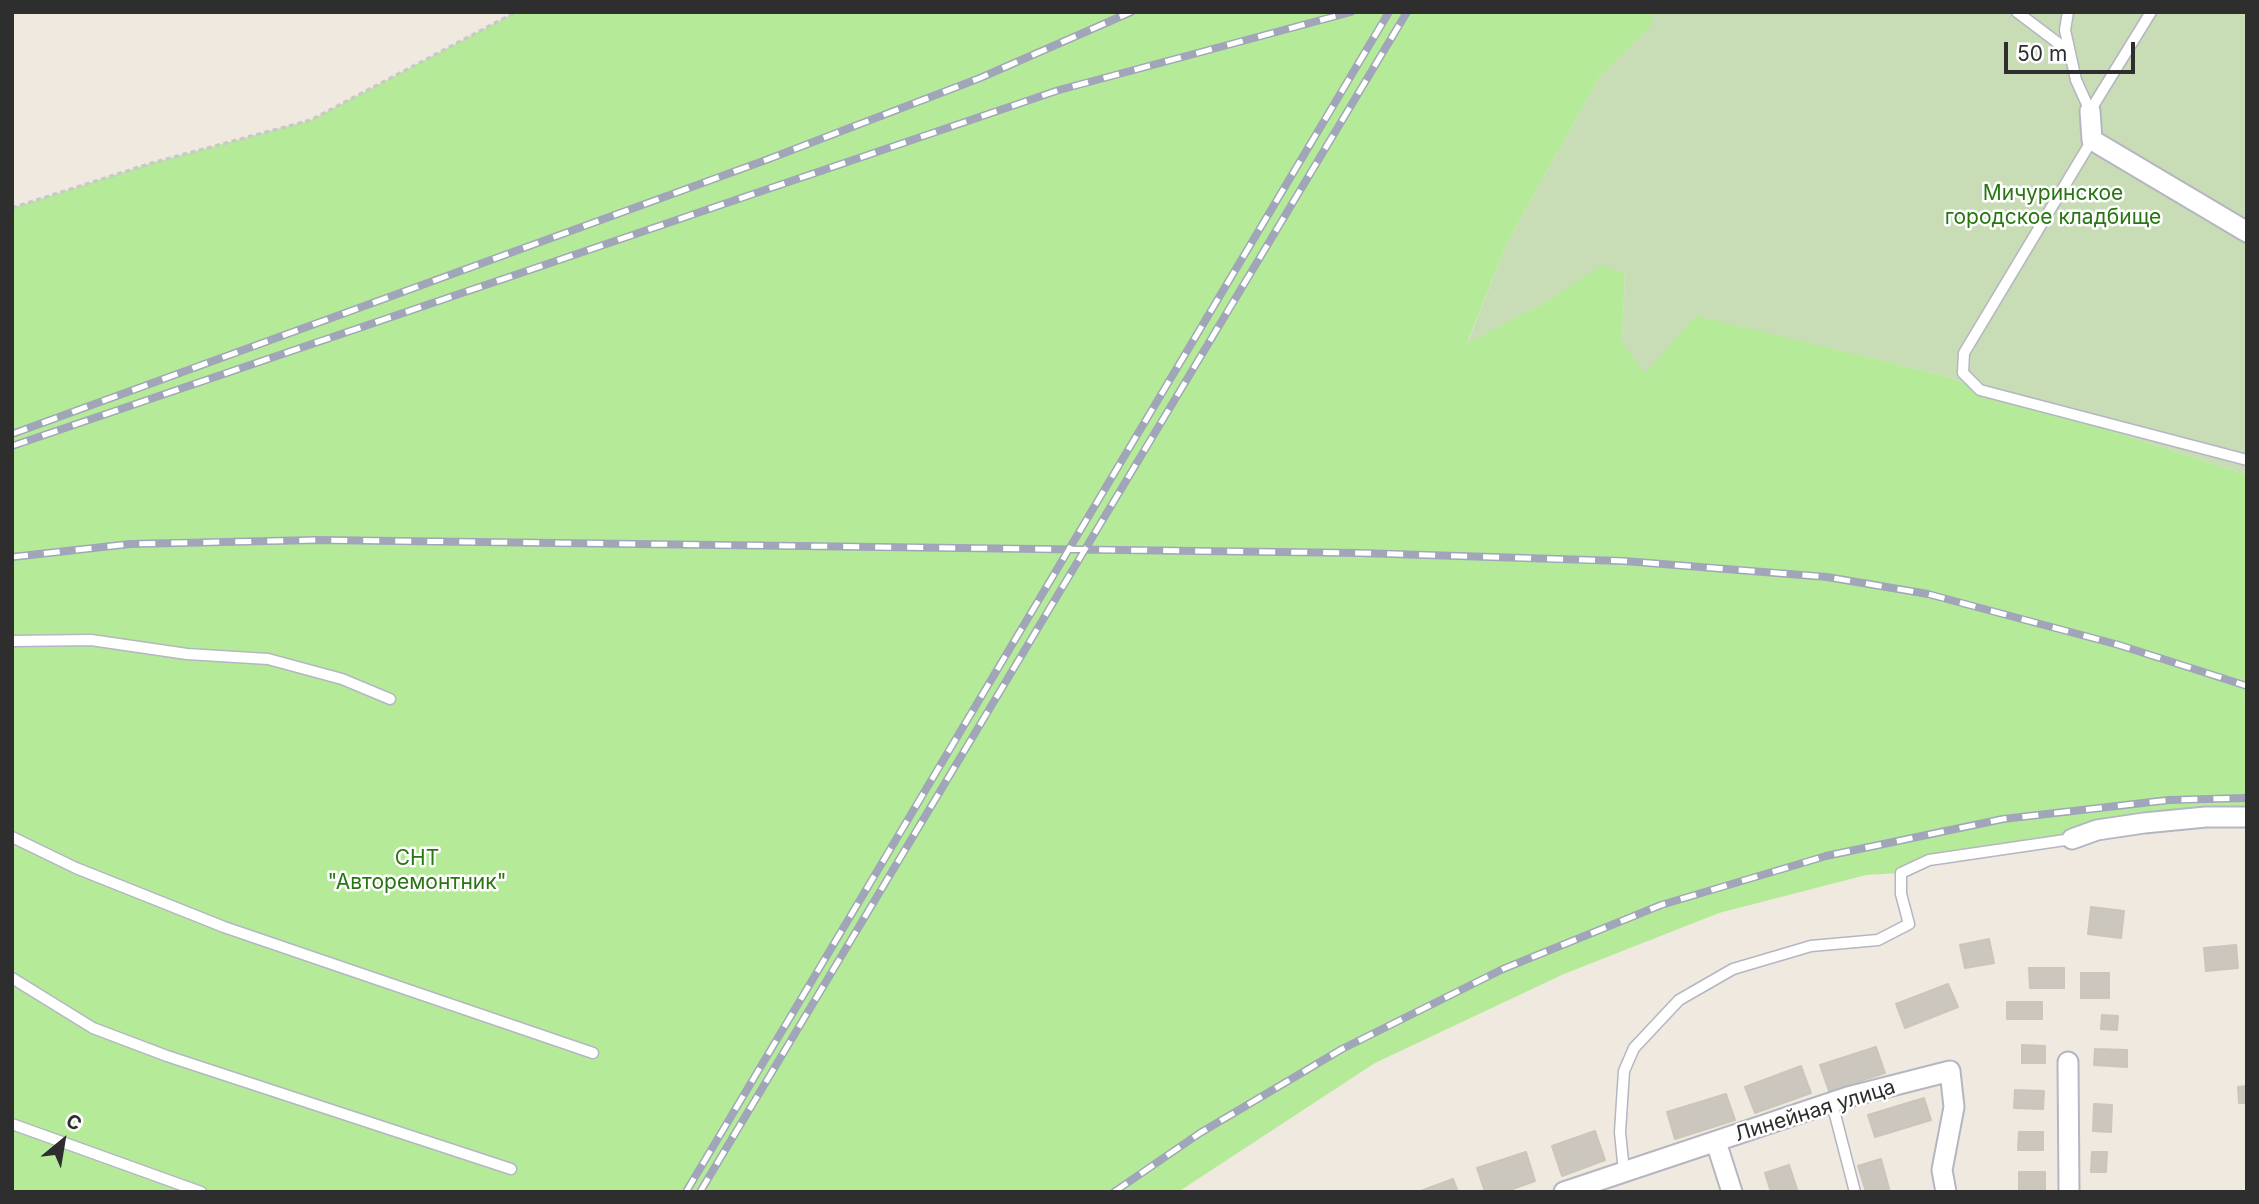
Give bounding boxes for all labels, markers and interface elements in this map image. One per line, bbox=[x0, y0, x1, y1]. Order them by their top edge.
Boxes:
scale bar bbox=[2007, 28, 2138, 72]
text: 50 m bbox=[2017, 41, 2067, 66]
park label: Мичуринское городское кладбище bbox=[1945, 181, 2161, 231]
park label: СНТ "Авторемонтник" bbox=[328, 846, 506, 896]
street label: Линейная улица bbox=[1732, 1075, 1898, 1147]
north arrow bbox=[28, 1106, 98, 1176]
text: С bbox=[62, 1109, 86, 1136]

